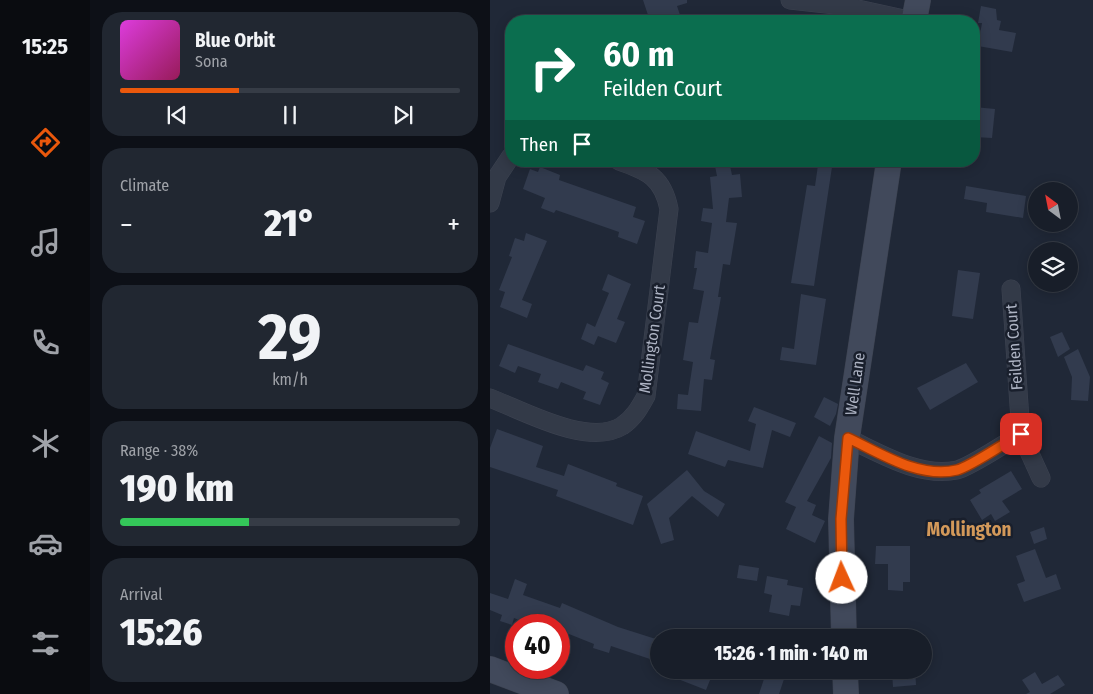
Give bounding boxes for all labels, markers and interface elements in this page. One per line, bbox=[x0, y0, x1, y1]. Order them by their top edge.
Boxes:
text: Blue Orbit bbox=[195, 29, 275, 52]
text: 15:25 bbox=[22, 33, 68, 60]
text: 60 m bbox=[603, 33, 674, 75]
icon: right bbox=[520, 35, 585, 100]
text: Sona bbox=[195, 52, 228, 71]
text: Feilden Court bbox=[603, 75, 722, 102]
icon: previous bbox=[163, 101, 191, 129]
icon: pause bbox=[276, 101, 304, 129]
icon: next bbox=[389, 101, 417, 129]
icon: directions bbox=[28, 125, 63, 160]
icon: arrive bbox=[568, 130, 596, 158]
text: Then bbox=[520, 133, 558, 156]
text: Climate bbox=[120, 176, 169, 195]
north arrow bbox=[1028, 182, 1078, 232]
map controls bbox=[1028, 182, 1078, 292]
text: 21° bbox=[264, 200, 316, 246]
text: − bbox=[120, 208, 133, 241]
text: + bbox=[447, 208, 460, 241]
icon: music bbox=[28, 225, 63, 260]
button: layers bbox=[1028, 242, 1078, 292]
street label: Mollington Court bbox=[635, 283, 669, 394]
text: 29 bbox=[258, 298, 322, 376]
street label: Feilden Court bbox=[1001, 302, 1026, 391]
icon: phone bbox=[28, 325, 63, 360]
street label: Well Lane bbox=[841, 351, 869, 417]
text: km/h bbox=[272, 370, 308, 389]
pin bbox=[1000, 413, 1042, 455]
icon: arrive bbox=[1007, 420, 1035, 448]
icon: climate bbox=[28, 426, 63, 461]
text: Range · 38% bbox=[120, 441, 198, 460]
text: 190 km bbox=[120, 465, 234, 511]
district label: Mollington bbox=[927, 518, 1012, 541]
icon: car bbox=[28, 526, 63, 561]
position arrow bbox=[815, 551, 867, 603]
text: Arrival bbox=[120, 585, 162, 604]
text: 15:26 bbox=[120, 609, 202, 655]
speed limit sign: 40 bbox=[505, 614, 570, 679]
icon: filters bbox=[28, 626, 63, 661]
text: 15:26 · 1 min · 140 m bbox=[714, 642, 868, 665]

